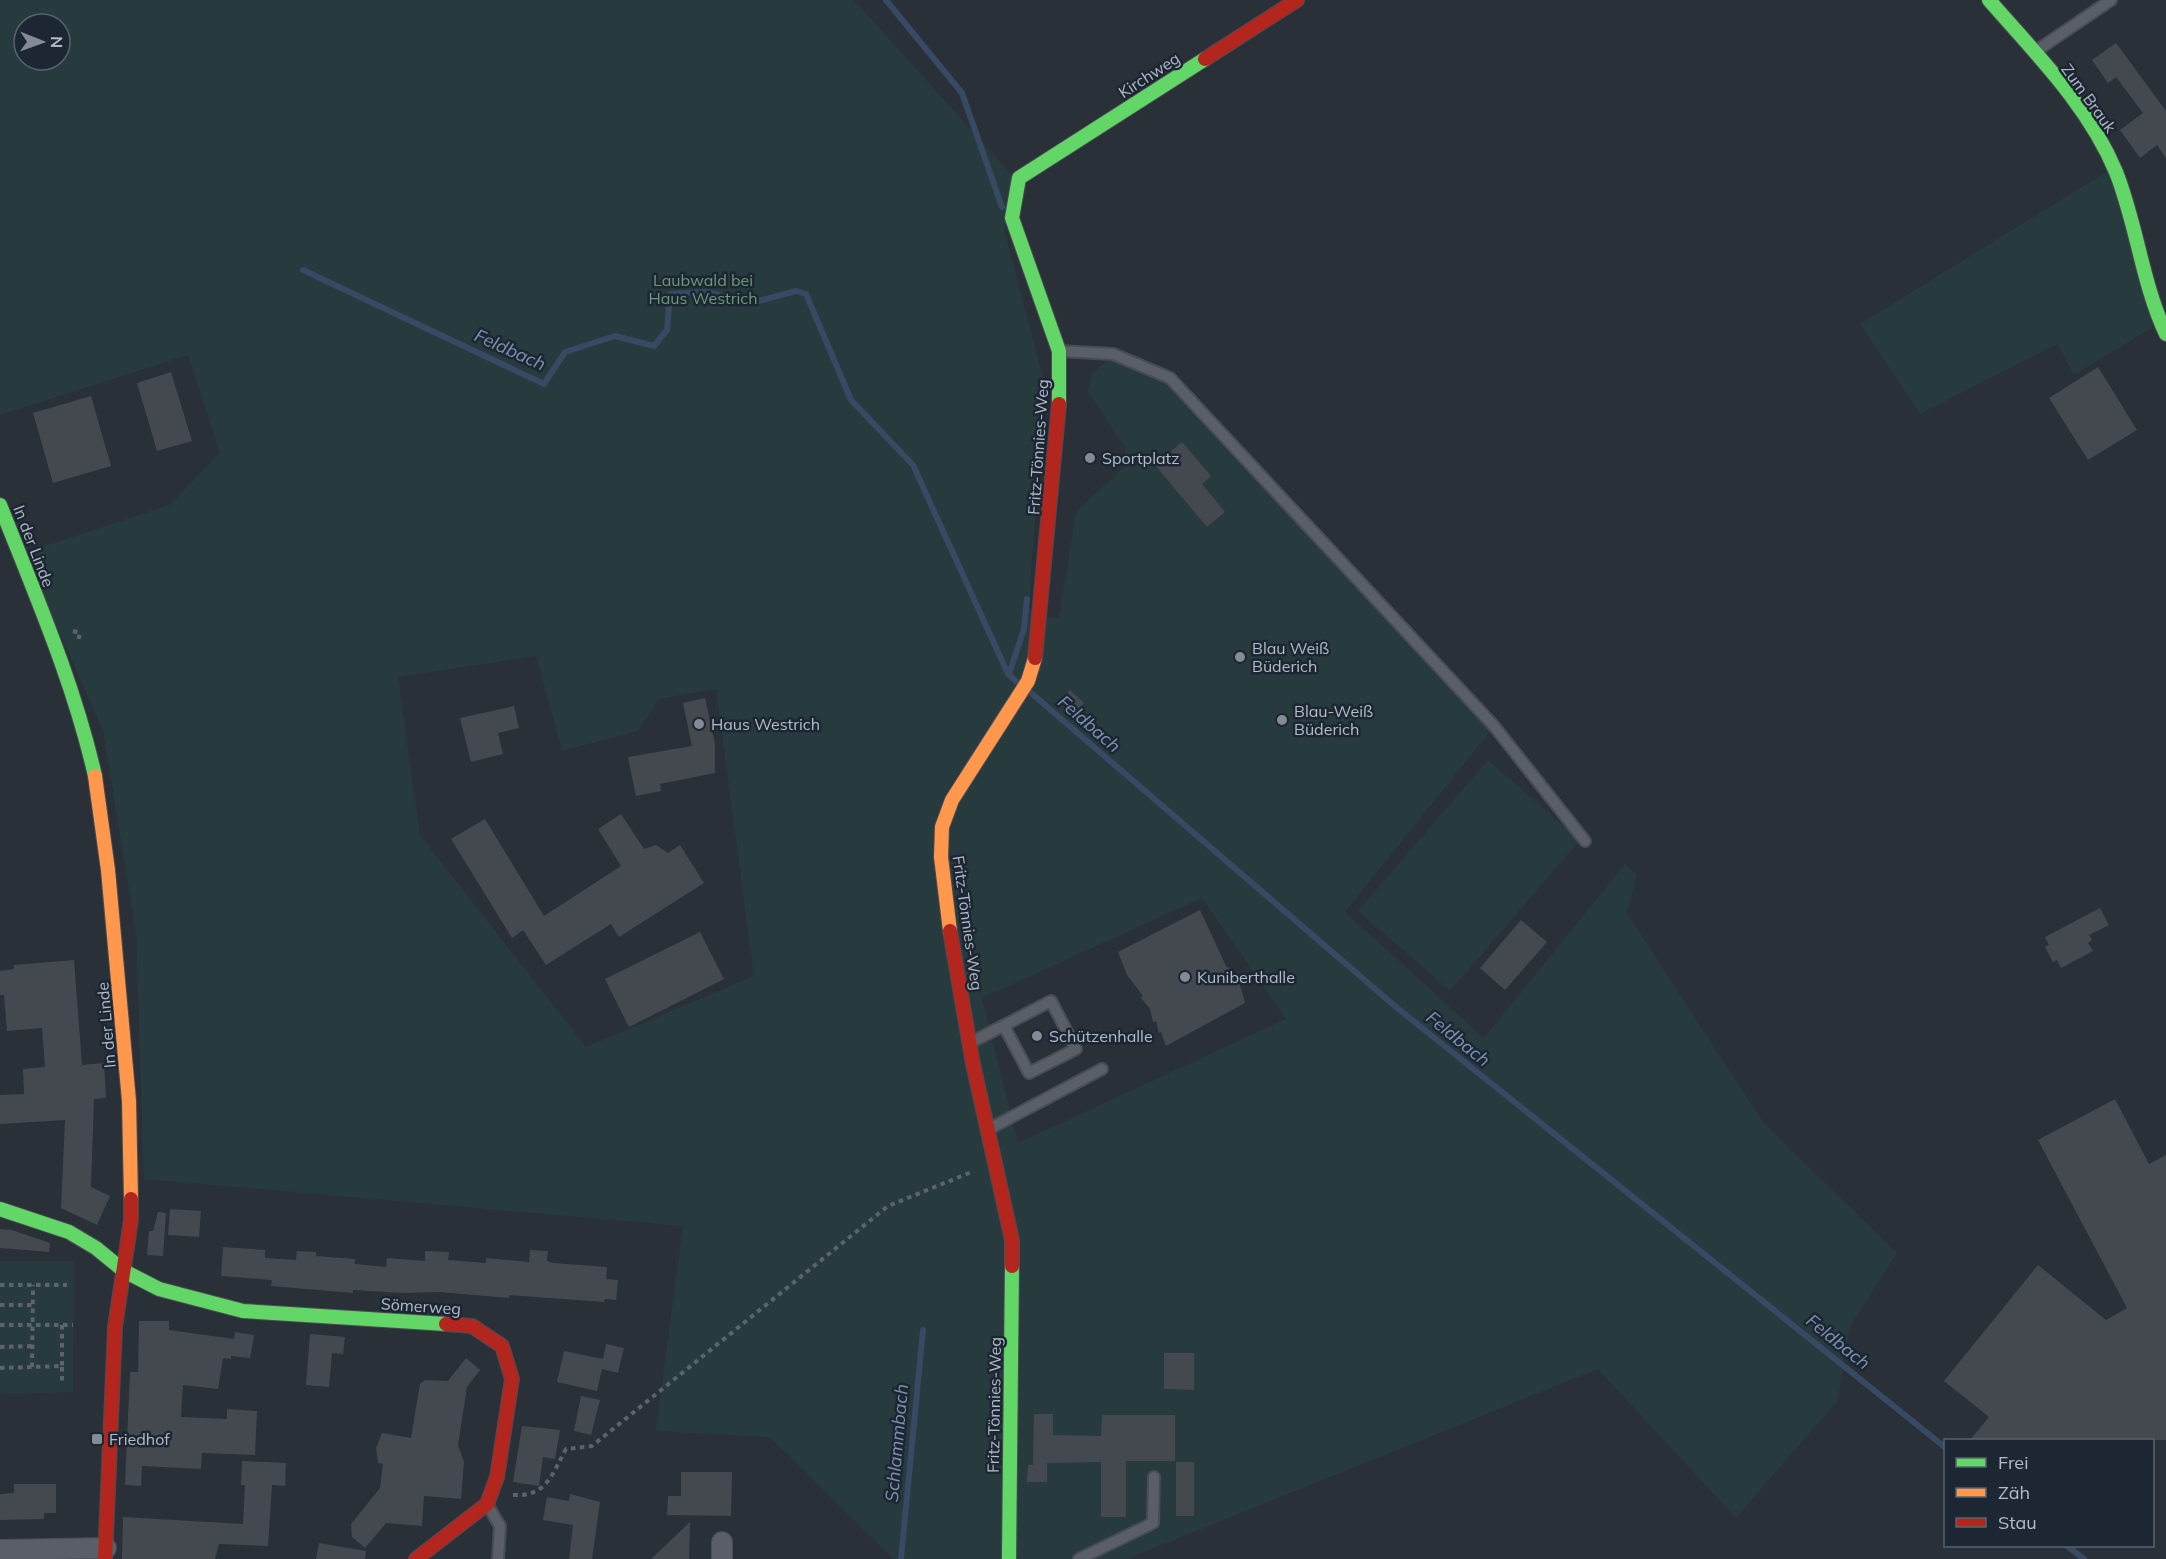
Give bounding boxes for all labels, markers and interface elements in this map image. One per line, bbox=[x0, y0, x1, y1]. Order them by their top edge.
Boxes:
north arrow bbox=[12, 12, 72, 72]
text: N bbox=[47, 36, 67, 48]
street label: Kirchweg bbox=[1115, 48, 1183, 102]
street label: Zum Brauk bbox=[2057, 60, 2121, 137]
park label: Laubwald bei Haus Westrich bbox=[648, 270, 758, 308]
water label: Feldbach bbox=[471, 324, 549, 375]
street label: Fritz-Tönnies-Weg bbox=[1023, 379, 1053, 515]
place label: Sportplatz bbox=[1102, 448, 1179, 468]
marker: Sportplatz bbox=[1083, 451, 1097, 465]
street label: In der Linde bbox=[9, 502, 59, 590]
place label: Blau Weiß Büderich bbox=[1252, 638, 1329, 676]
marker: Blau Weiß Büderich bbox=[1233, 650, 1247, 664]
water label: Feldbach bbox=[1053, 690, 1125, 757]
place label: Blau-Weiß Büderich bbox=[1294, 701, 1373, 739]
marker: Blau-Weiß Büderich bbox=[1275, 713, 1289, 727]
place label: Haus Westrich bbox=[711, 714, 820, 734]
marker: Haus Westrich bbox=[692, 717, 706, 731]
street label: Fritz-Tönnies-Weg bbox=[949, 854, 987, 992]
place label: Kuniberthalle bbox=[1197, 967, 1295, 987]
marker: Kuniberthalle bbox=[1178, 970, 1192, 984]
street label: In der Linde bbox=[92, 981, 120, 1069]
water label: Feldbach bbox=[1422, 1006, 1495, 1071]
place label: Schützenhalle bbox=[1049, 1026, 1153, 1046]
marker: Schützenhalle bbox=[1030, 1029, 1044, 1043]
street label: Sömerweg bbox=[380, 1293, 462, 1319]
water label: Feldbach bbox=[1802, 1309, 1875, 1374]
street label: Fritz-Tönnies-Weg bbox=[983, 1337, 1005, 1473]
water label: Schlammbach bbox=[880, 1383, 913, 1503]
place label: Friedhof bbox=[109, 1429, 170, 1449]
marker: Friedhof bbox=[90, 1432, 104, 1446]
legend bbox=[1944, 1439, 2154, 1547]
text: Frei bbox=[1998, 1451, 2028, 1474]
text: Zäh bbox=[1998, 1481, 2030, 1504]
text: Stau bbox=[1998, 1511, 2037, 1534]

